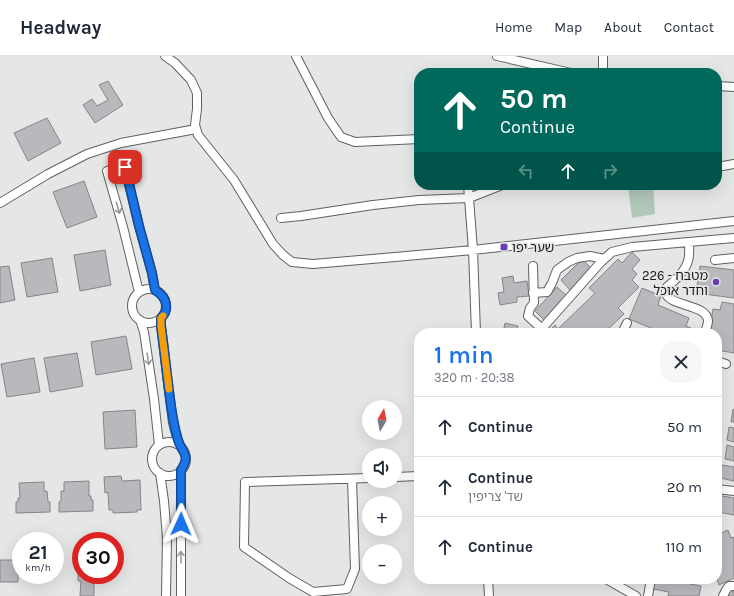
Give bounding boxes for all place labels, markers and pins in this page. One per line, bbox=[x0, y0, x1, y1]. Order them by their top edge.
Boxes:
pin bbox=[108, 150, 142, 184]
place label: שער יפו bbox=[512, 240, 554, 255]
marker: שער יפו bbox=[499, 242, 509, 252]
place label: 226 - מטבח וחדר אוכל bbox=[642, 268, 708, 298]
marker: 226 - מטבח וחדר אוכל bbox=[711, 277, 721, 287]

